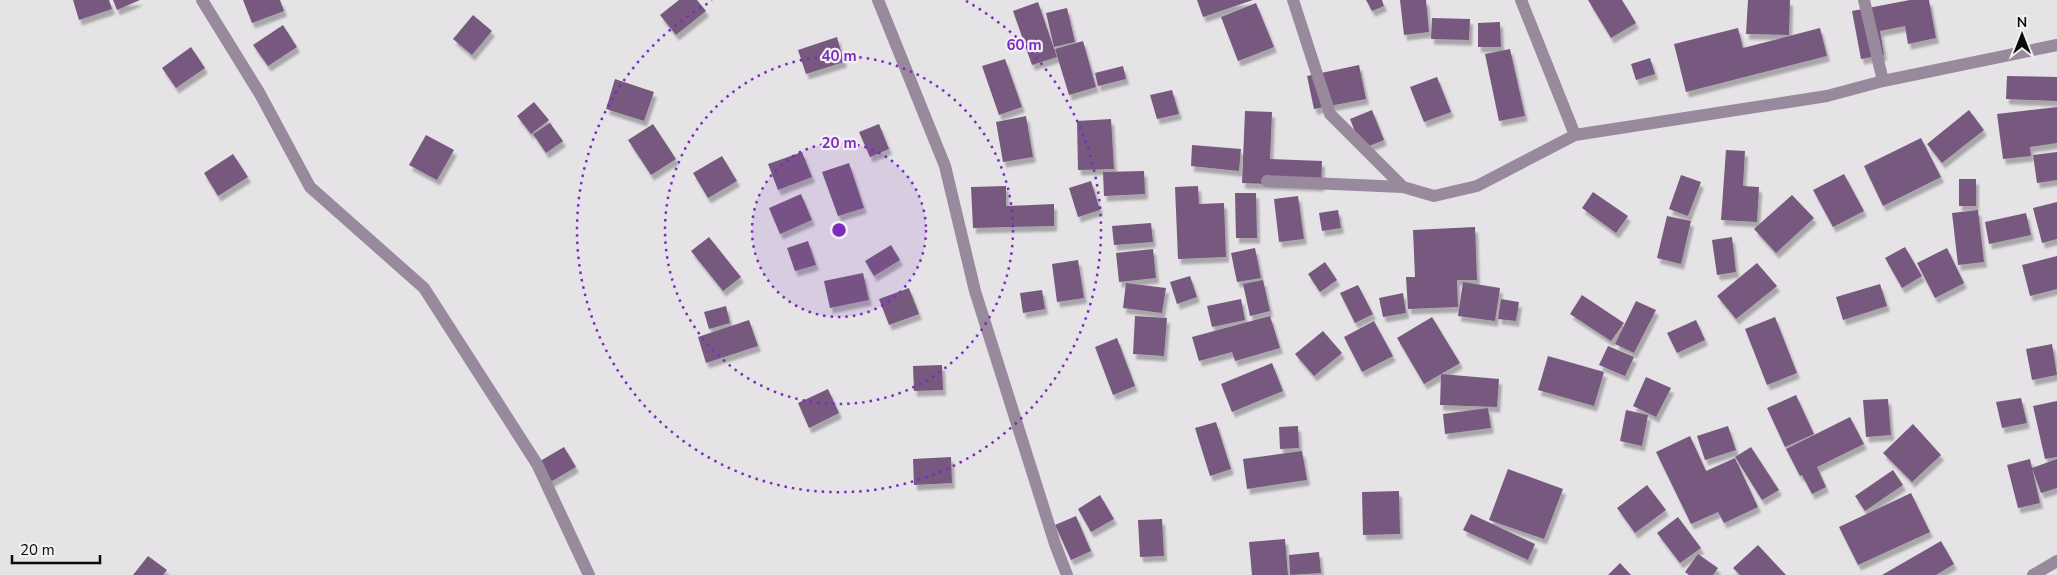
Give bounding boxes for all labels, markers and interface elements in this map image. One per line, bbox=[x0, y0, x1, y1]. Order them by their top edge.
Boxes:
north arrow bbox=[1997, 10, 2047, 60]
text: N bbox=[2017, 13, 2027, 32]
text: 60 m bbox=[1006, 35, 1042, 55]
text: 40 m bbox=[821, 46, 857, 66]
text: 20 m bbox=[821, 133, 857, 153]
centre of rings bbox=[830, 221, 848, 239]
scale bar bbox=[12, 532, 100, 564]
text: 20 m bbox=[20, 540, 55, 560]

